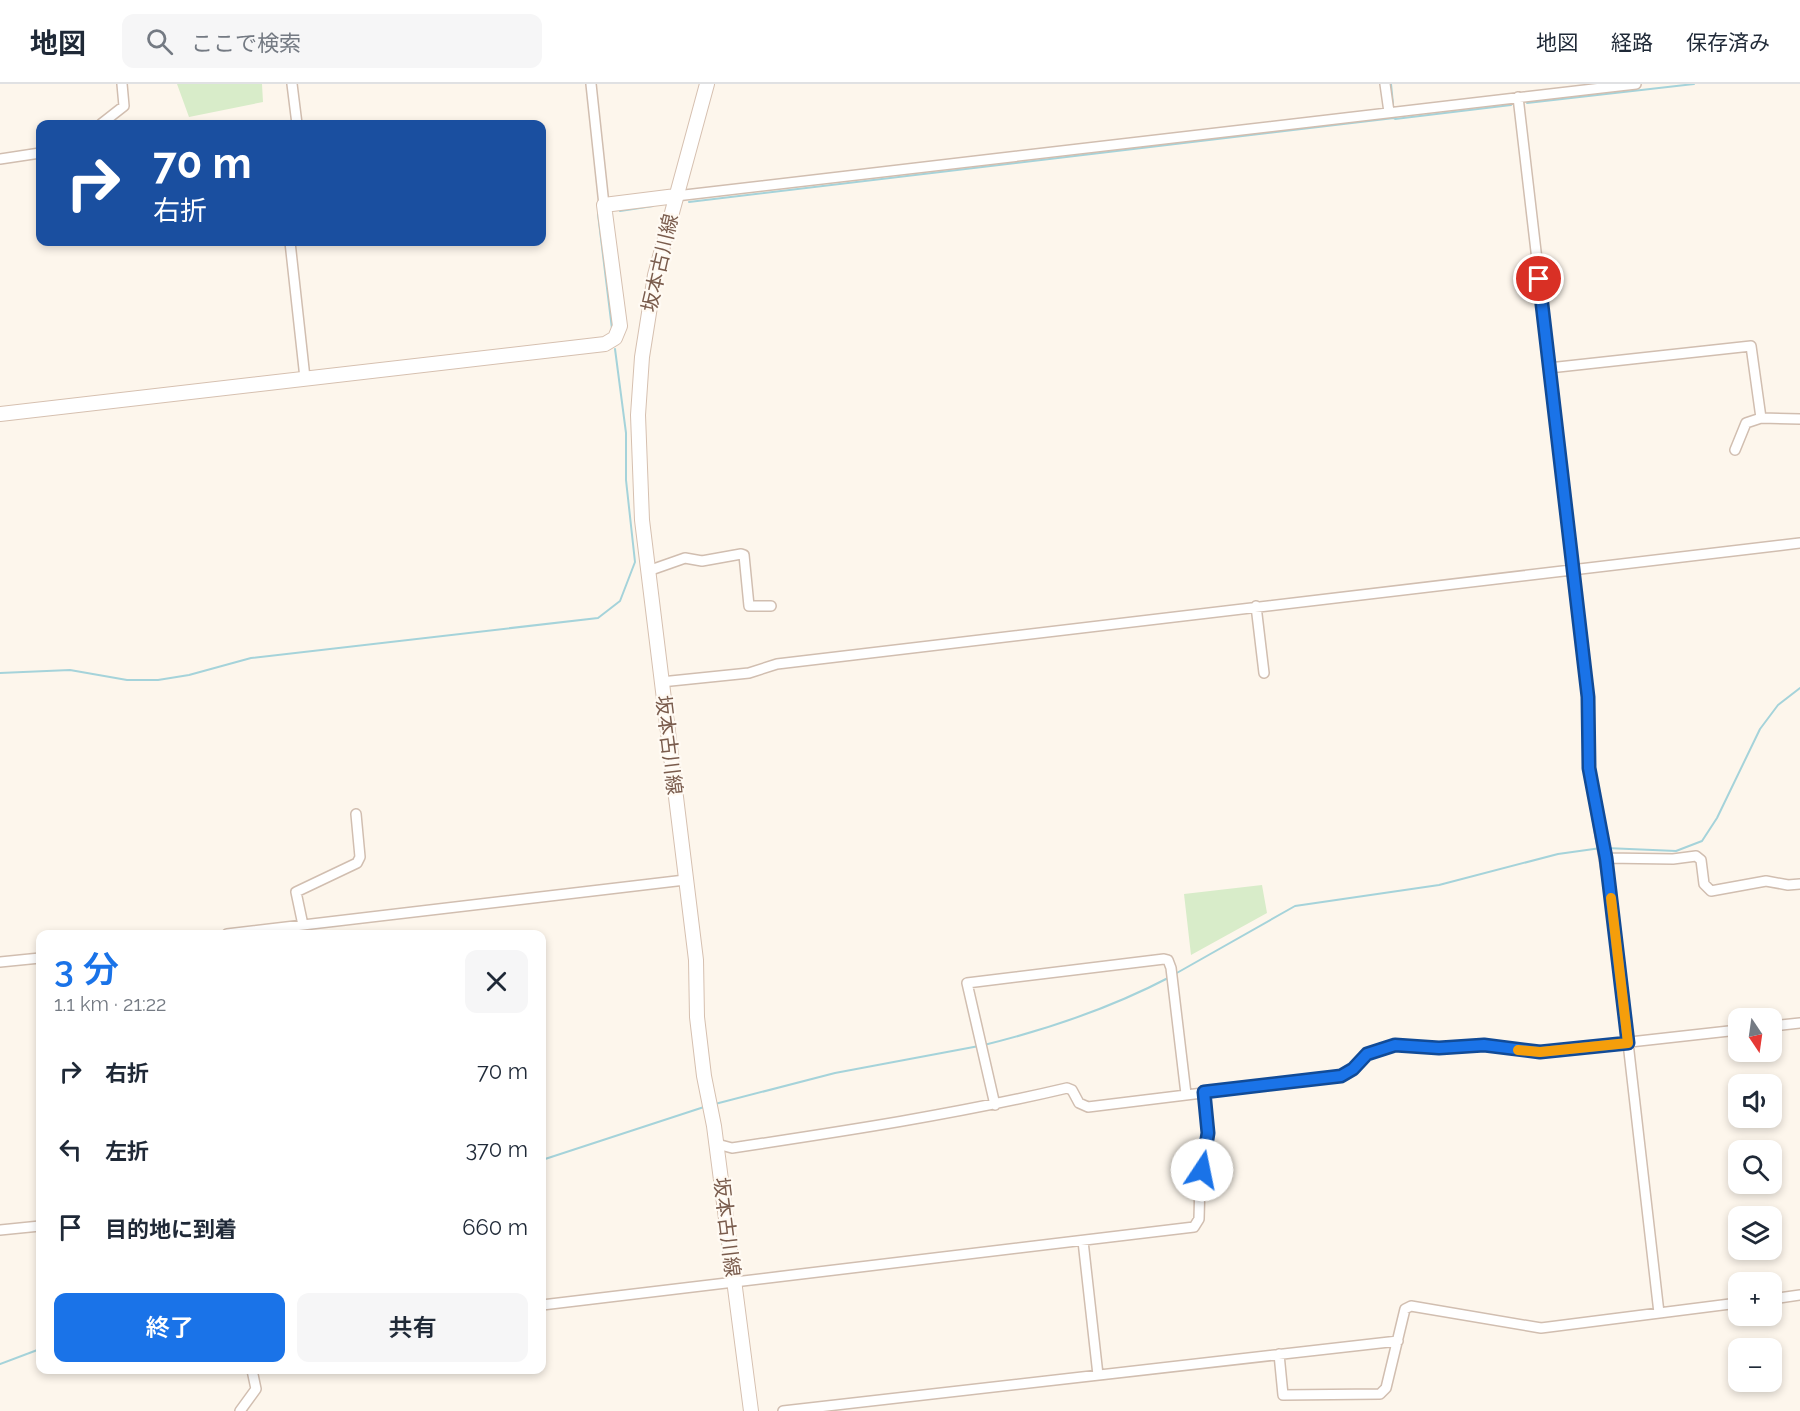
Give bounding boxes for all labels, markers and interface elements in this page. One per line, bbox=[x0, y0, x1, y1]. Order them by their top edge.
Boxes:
search box bbox=[122, 14, 542, 68]
icon: search bbox=[143, 25, 176, 58]
text: 地図 bbox=[30, 27, 86, 60]
text: ここで検索 bbox=[191, 30, 301, 56]
text: 地図 bbox=[1536, 30, 1578, 55]
text: 経路 bbox=[1611, 30, 1653, 55]
text: 保存済み bbox=[1686, 30, 1770, 55]
text: 70 m bbox=[153, 139, 252, 188]
icon: right bbox=[54, 144, 132, 222]
text: 右折 bbox=[153, 195, 207, 226]
street label: 坂本古川線 bbox=[637, 212, 683, 314]
pin bbox=[1513, 253, 1564, 304]
icon: arrive bbox=[1522, 262, 1555, 295]
street label: 坂本古川線 bbox=[651, 694, 687, 796]
text: 3 分 bbox=[54, 948, 119, 990]
button: close bbox=[465, 950, 528, 1013]
text: 1.1 km · 21:22 bbox=[54, 992, 167, 1016]
north arrow bbox=[1728, 1008, 1782, 1062]
map controls bbox=[1728, 1008, 1782, 1392]
icon: right bbox=[54, 1055, 87, 1088]
text: 70 m bbox=[477, 1058, 528, 1084]
text: 右折 bbox=[105, 1060, 149, 1086]
button: sound bbox=[1728, 1074, 1782, 1128]
icon: left bbox=[54, 1133, 87, 1166]
text: 370 m bbox=[465, 1136, 528, 1162]
text: 左折 bbox=[105, 1138, 149, 1164]
position arrow bbox=[1170, 1138, 1234, 1202]
button: search bbox=[1728, 1140, 1782, 1194]
street label: 坂本古川線 bbox=[709, 1176, 745, 1278]
button: layers bbox=[1728, 1206, 1782, 1260]
icon: arrive bbox=[54, 1211, 87, 1244]
text: 660 m bbox=[462, 1214, 528, 1240]
text: 目的地に到着 bbox=[105, 1216, 237, 1242]
button: + bbox=[1728, 1272, 1782, 1326]
button: 終了 bbox=[54, 1293, 285, 1362]
button: 共有 bbox=[297, 1293, 528, 1362]
button: − bbox=[1728, 1338, 1782, 1392]

